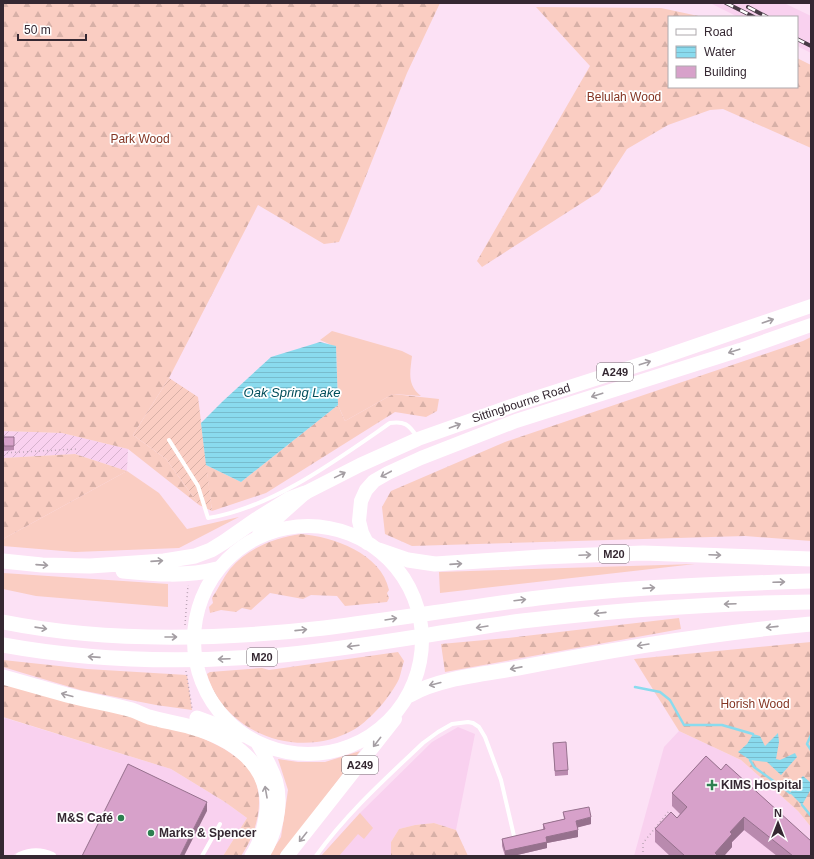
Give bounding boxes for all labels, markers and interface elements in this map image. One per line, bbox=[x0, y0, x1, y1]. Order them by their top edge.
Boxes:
scale bar bbox=[18, 16, 86, 42]
legend bbox=[668, 16, 798, 88]
text: 50 m bbox=[24, 23, 51, 37]
text: Road bbox=[704, 25, 733, 39]
text: Water bbox=[704, 45, 736, 59]
text: Building bbox=[704, 65, 747, 79]
park label: Belulah Wood bbox=[587, 90, 661, 104]
park label: Park Wood bbox=[110, 132, 170, 146]
one-way arrow bbox=[762, 317, 774, 325]
one-way arrow bbox=[728, 348, 741, 355]
one-way arrow bbox=[639, 358, 651, 366]
road number: A249 bbox=[597, 363, 633, 381]
street label: Sittingbourne Road bbox=[470, 380, 572, 426]
water label: Oak Spring Lake bbox=[244, 385, 340, 400]
one-way arrow bbox=[591, 392, 604, 399]
one-way arrow bbox=[449, 421, 461, 429]
one-way arrow bbox=[333, 471, 345, 478]
one-way arrow bbox=[380, 471, 392, 478]
road number: M20 bbox=[599, 545, 629, 563]
one-way arrow bbox=[708, 551, 721, 559]
one-way arrow bbox=[578, 552, 591, 559]
one-way arrow bbox=[150, 558, 163, 565]
one-way arrow bbox=[449, 560, 462, 567]
one-way arrow bbox=[35, 561, 48, 568]
one-way arrow bbox=[772, 578, 785, 586]
one-way arrow bbox=[642, 585, 655, 592]
one-way arrow bbox=[513, 596, 526, 604]
one-way arrow bbox=[724, 601, 737, 608]
one-way arrow bbox=[594, 609, 607, 616]
one-way arrow bbox=[384, 614, 397, 622]
one-way arrow bbox=[476, 623, 489, 631]
one-way arrow bbox=[34, 624, 47, 632]
one-way arrow bbox=[766, 624, 779, 631]
one-way arrow bbox=[294, 626, 307, 634]
one-way arrow bbox=[164, 633, 177, 641]
one-way arrow bbox=[637, 641, 650, 649]
one-way arrow bbox=[347, 642, 360, 650]
road number: M20 bbox=[247, 648, 277, 666]
one-way arrow bbox=[88, 653, 101, 660]
one-way arrow bbox=[218, 655, 231, 663]
one-way arrow bbox=[509, 665, 522, 673]
one-way arrow bbox=[428, 681, 441, 689]
one-way arrow bbox=[61, 691, 74, 698]
park label: Horish Wood bbox=[720, 697, 790, 711]
one-way arrow bbox=[373, 737, 382, 748]
road number: A249 bbox=[342, 756, 378, 774]
place label: KIMS Hospital bbox=[721, 778, 802, 792]
marker: KIMS Hospital bbox=[706, 779, 718, 791]
one-way arrow bbox=[262, 786, 270, 799]
north arrow bbox=[758, 803, 798, 843]
text: N bbox=[774, 807, 782, 819]
place label: M&S Café bbox=[57, 811, 113, 825]
marker: M&S Café bbox=[116, 813, 126, 823]
place label: Marks & Spencer bbox=[159, 826, 257, 840]
marker: Marks & Spencer bbox=[146, 828, 156, 838]
one-way arrow bbox=[298, 831, 307, 842]

